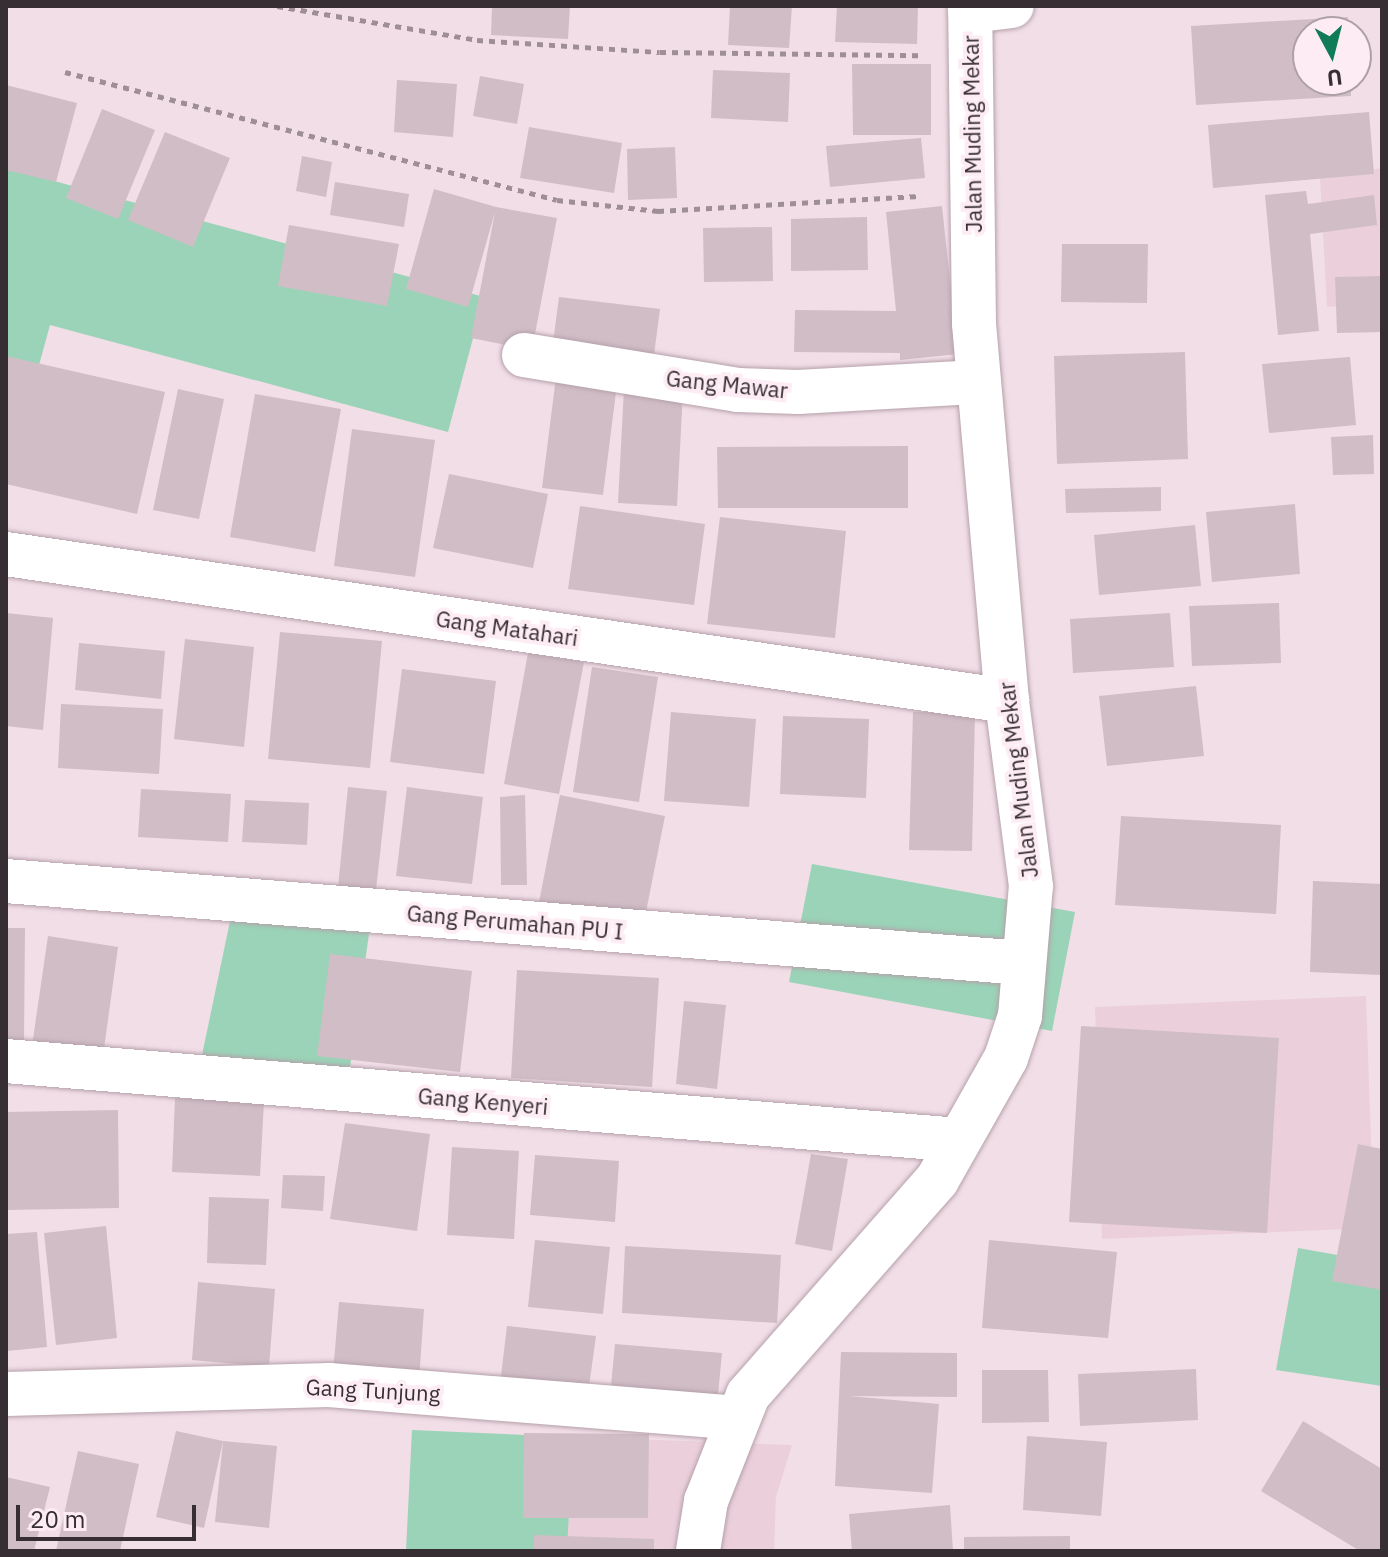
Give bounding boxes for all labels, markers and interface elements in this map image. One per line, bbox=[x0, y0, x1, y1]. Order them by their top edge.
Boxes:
north arrow bbox=[1292, 16, 1372, 96]
street label: Jalan Muding Mekar bbox=[957, 35, 987, 233]
text: U bbox=[1325, 63, 1344, 94]
street label: Gang Mawar bbox=[665, 364, 789, 404]
street label: Gang Matahari bbox=[434, 605, 580, 651]
street label: Jalan Muding Mekar bbox=[993, 680, 1043, 880]
street label: Gang Perumahan PU I bbox=[406, 899, 624, 945]
street label: Gang Kenyeri bbox=[417, 1082, 549, 1120]
street label: Gang Tunjung bbox=[305, 1373, 441, 1407]
scale bar bbox=[20, 1489, 200, 1539]
text: 20 m bbox=[30, 1503, 85, 1535]

